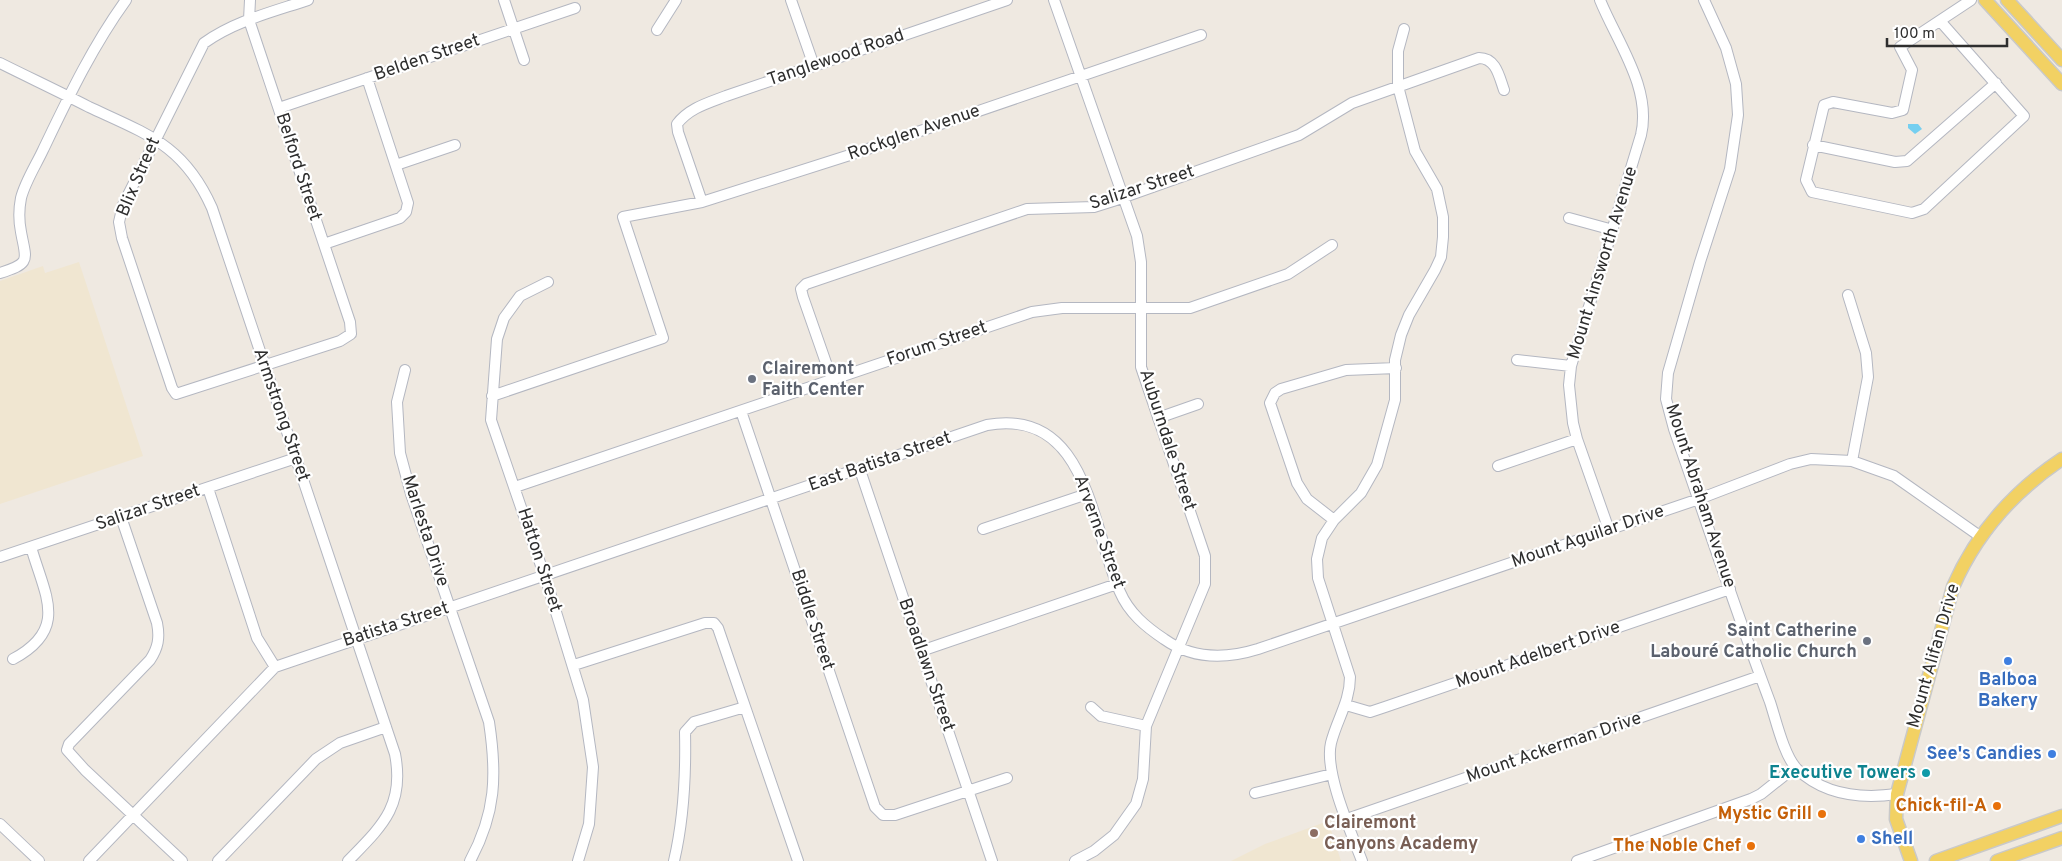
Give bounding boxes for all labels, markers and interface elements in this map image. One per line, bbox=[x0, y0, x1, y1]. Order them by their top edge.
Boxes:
scale bar bbox=[1887, 15, 2007, 47]
street label: Tanglewood Road bbox=[765, 24, 907, 92]
text: 100 m bbox=[1894, 25, 1935, 44]
street label: Belden Street bbox=[371, 29, 483, 87]
street label: Rockglen Avenue bbox=[845, 100, 983, 166]
street label: Belford Street bbox=[270, 110, 326, 224]
street label: Blix Street bbox=[112, 134, 166, 220]
street label: Salizar Street bbox=[1087, 160, 1197, 216]
street label: Mount Ainsworth Avenue bbox=[1563, 164, 1643, 362]
street label: Forum Street bbox=[884, 316, 990, 372]
street label: Armstrong Street bbox=[247, 345, 315, 485]
place label: Clairemont Faith Center bbox=[762, 358, 865, 402]
street label: Auburndale Street bbox=[1133, 366, 1201, 514]
marker: Clairemont Faith Center bbox=[746, 373, 758, 385]
street label: Mount Abraham Avenue bbox=[1659, 401, 1741, 591]
street label: East Batista Street bbox=[805, 427, 955, 497]
street label: Marlesta Drive bbox=[396, 472, 454, 590]
street label: Arverne Street bbox=[1068, 472, 1130, 592]
street label: Salizar Street bbox=[93, 479, 203, 537]
street label: Mount Aguilar Drive bbox=[1509, 500, 1667, 574]
street label: Hatton Street bbox=[511, 505, 567, 615]
street label: Biddle Street bbox=[785, 567, 839, 673]
street label: Mount Alifan Drive bbox=[1902, 581, 1966, 731]
street label: Broadlawn Street bbox=[892, 595, 960, 735]
street label: Batista Street bbox=[340, 597, 452, 653]
street label: Mount Adelbert Drive bbox=[1453, 616, 1623, 694]
place label: Saint Catherine Labouré Catholic Church bbox=[1650, 620, 1857, 664]
marker: Saint Catherine Labouré Catholic Church bbox=[1861, 635, 1873, 647]
marker: Balboa Bakery bbox=[2002, 655, 2014, 667]
place label: Balboa Bakery bbox=[1978, 669, 2038, 713]
street label: Mount Ackerman Drive bbox=[1463, 707, 1645, 789]
place label: See's Candies bbox=[1927, 743, 2042, 766]
marker: See's Candies bbox=[2046, 748, 2058, 760]
place label: Executive Towers bbox=[1769, 762, 1916, 785]
marker: Executive Towers bbox=[1920, 767, 1932, 779]
place label: Chick-fil-A bbox=[1896, 795, 1987, 818]
marker: Chick-fil-A bbox=[1991, 800, 2003, 812]
place label: Mystic Grill bbox=[1718, 803, 1812, 826]
marker: Mystic Grill bbox=[1816, 808, 1828, 820]
place label: Clairemont Canyons Academy bbox=[1324, 812, 1478, 856]
marker: Clairemont Canyons Academy bbox=[1308, 827, 1320, 839]
place label: Shell bbox=[1871, 828, 1913, 851]
marker: Shell bbox=[1855, 833, 1867, 845]
place label: The Noble Chef bbox=[1613, 835, 1741, 858]
marker: The Noble Chef bbox=[1745, 840, 1757, 852]

